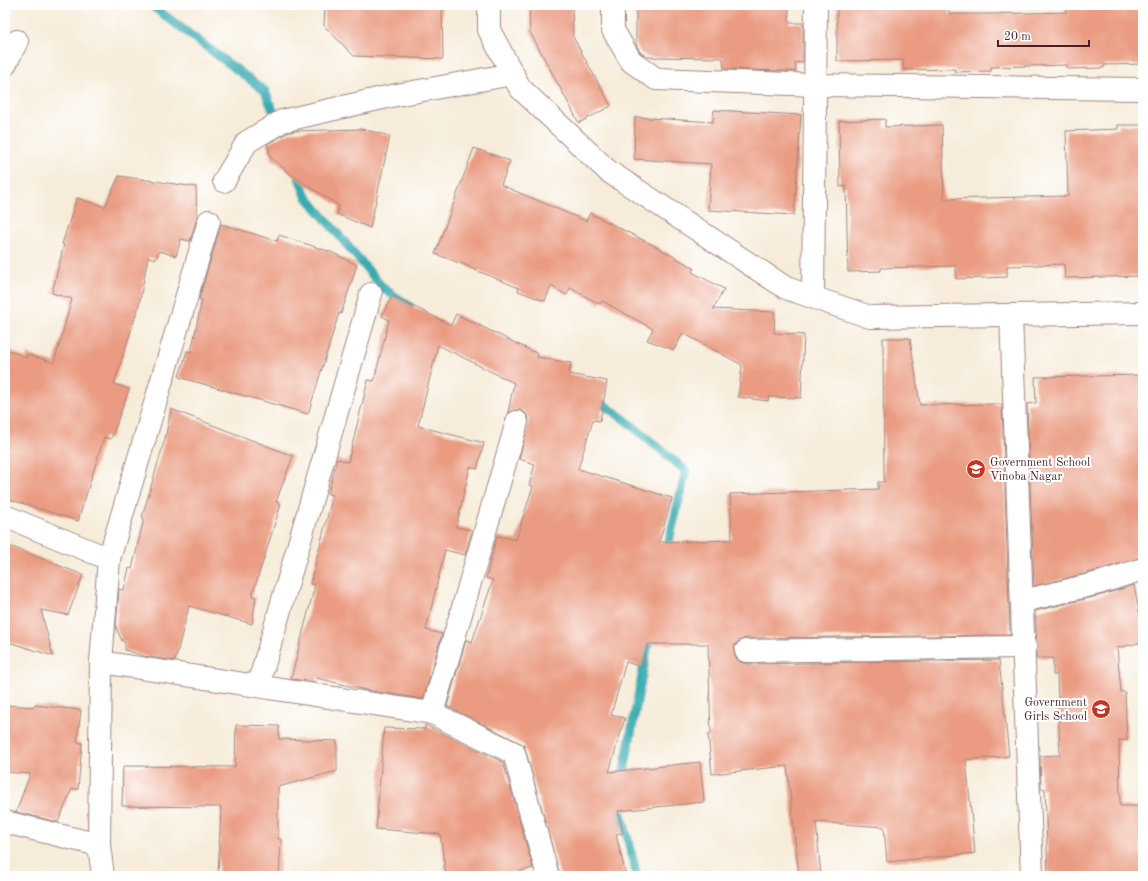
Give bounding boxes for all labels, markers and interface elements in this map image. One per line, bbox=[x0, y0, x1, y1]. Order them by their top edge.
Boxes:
scale bar bbox=[998, 22, 1089, 48]
text: 20 m bbox=[1004, 31, 1031, 43]
place label: Government School Vinoba Nagar bbox=[990, 457, 1090, 483]
school or university icon: Government School Vinoba Nagar bbox=[965, 458, 987, 480]
place label: Government Girls School bbox=[1024, 697, 1087, 723]
school or university icon: Government Girls School bbox=[1090, 698, 1112, 720]

